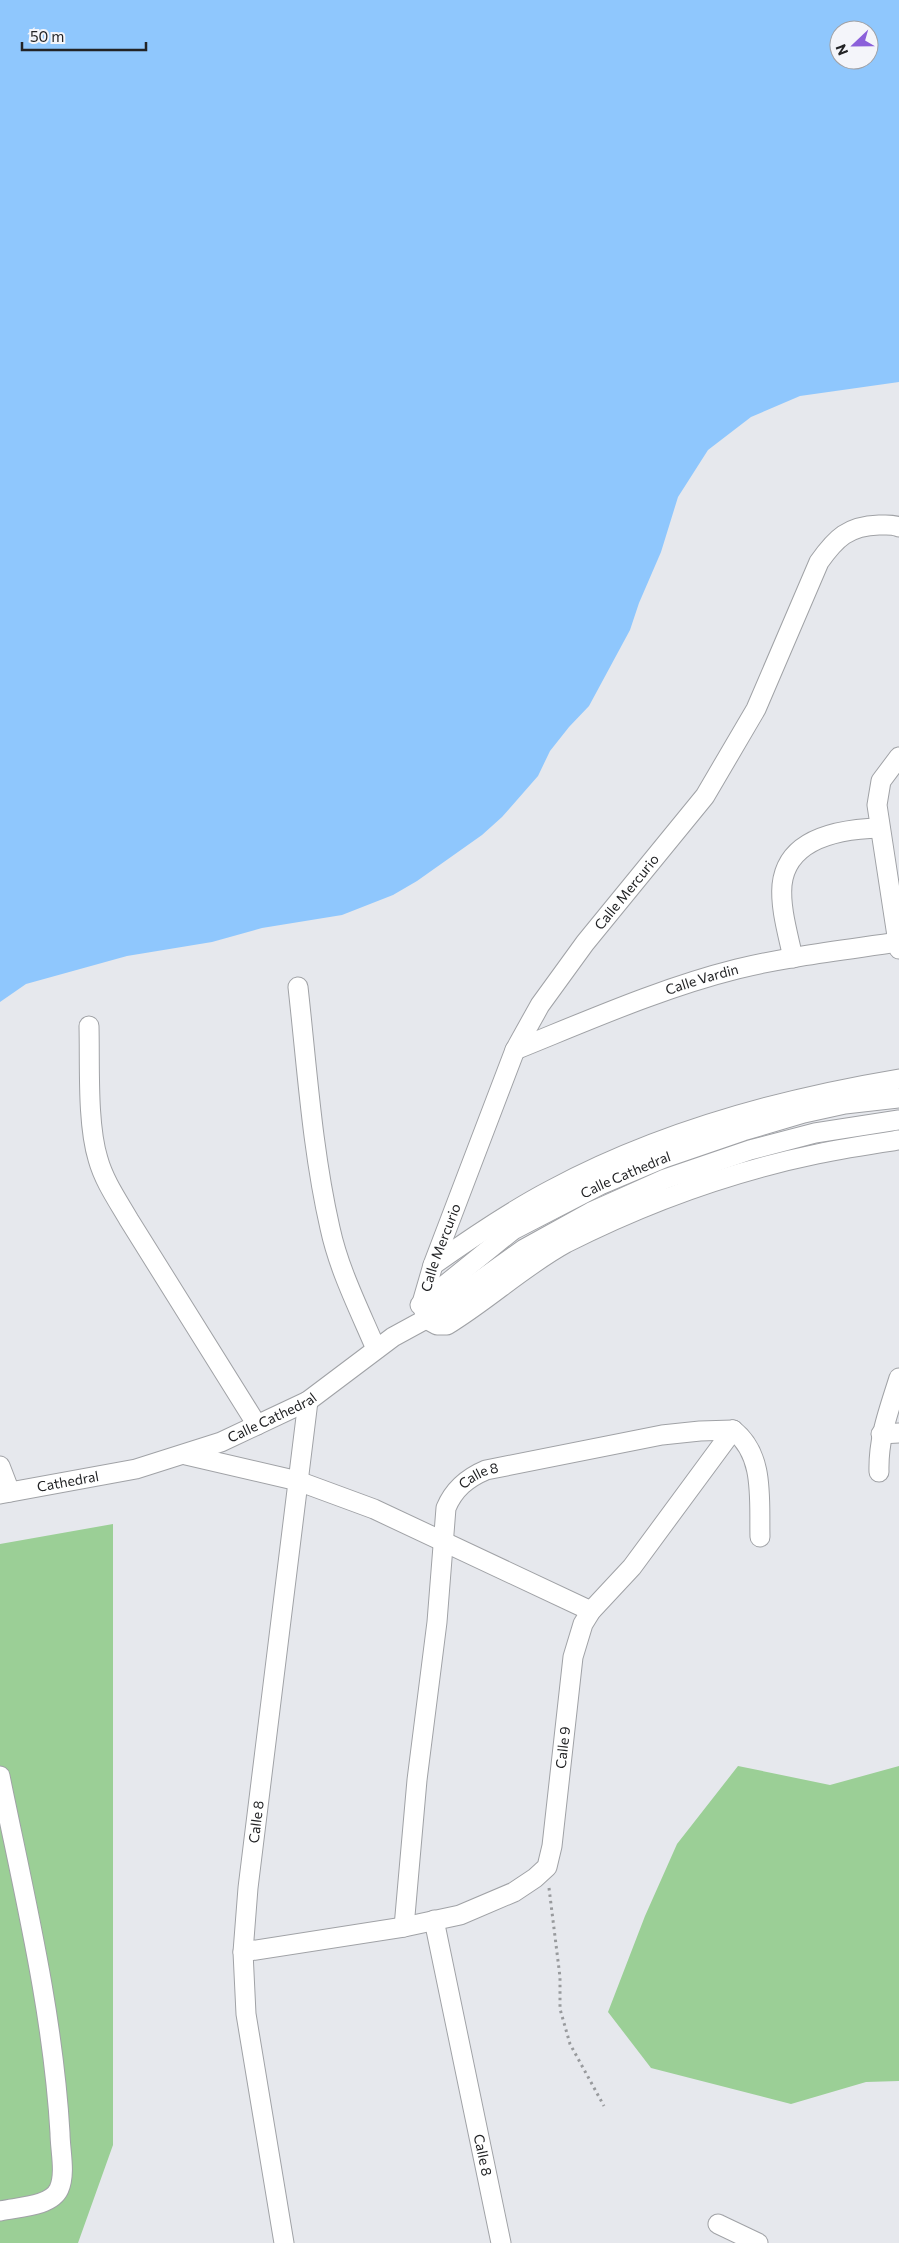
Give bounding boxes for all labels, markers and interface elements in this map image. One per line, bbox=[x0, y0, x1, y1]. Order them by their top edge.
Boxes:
scale bar bbox=[22, 20, 146, 52]
north arrow bbox=[829, 20, 879, 70]
text: 50 m bbox=[30, 27, 64, 45]
text: N bbox=[832, 42, 851, 58]
street label: Calle Mercurio bbox=[590, 851, 662, 933]
street label: Calle Vardin bbox=[663, 960, 740, 998]
street label: Calle Cathedral bbox=[577, 1147, 673, 1202]
street label: Calle Mercurio bbox=[417, 1201, 464, 1293]
street label: Calle Cathedral bbox=[225, 1389, 320, 1446]
street label: Calle 8 bbox=[455, 1459, 500, 1492]
street label: Cathedral bbox=[35, 1467, 100, 1495]
street label: Calle 9 bbox=[552, 1725, 573, 1770]
street label: Calle 8 bbox=[245, 1800, 267, 1844]
street label: Calle 8 bbox=[471, 2132, 496, 2177]

